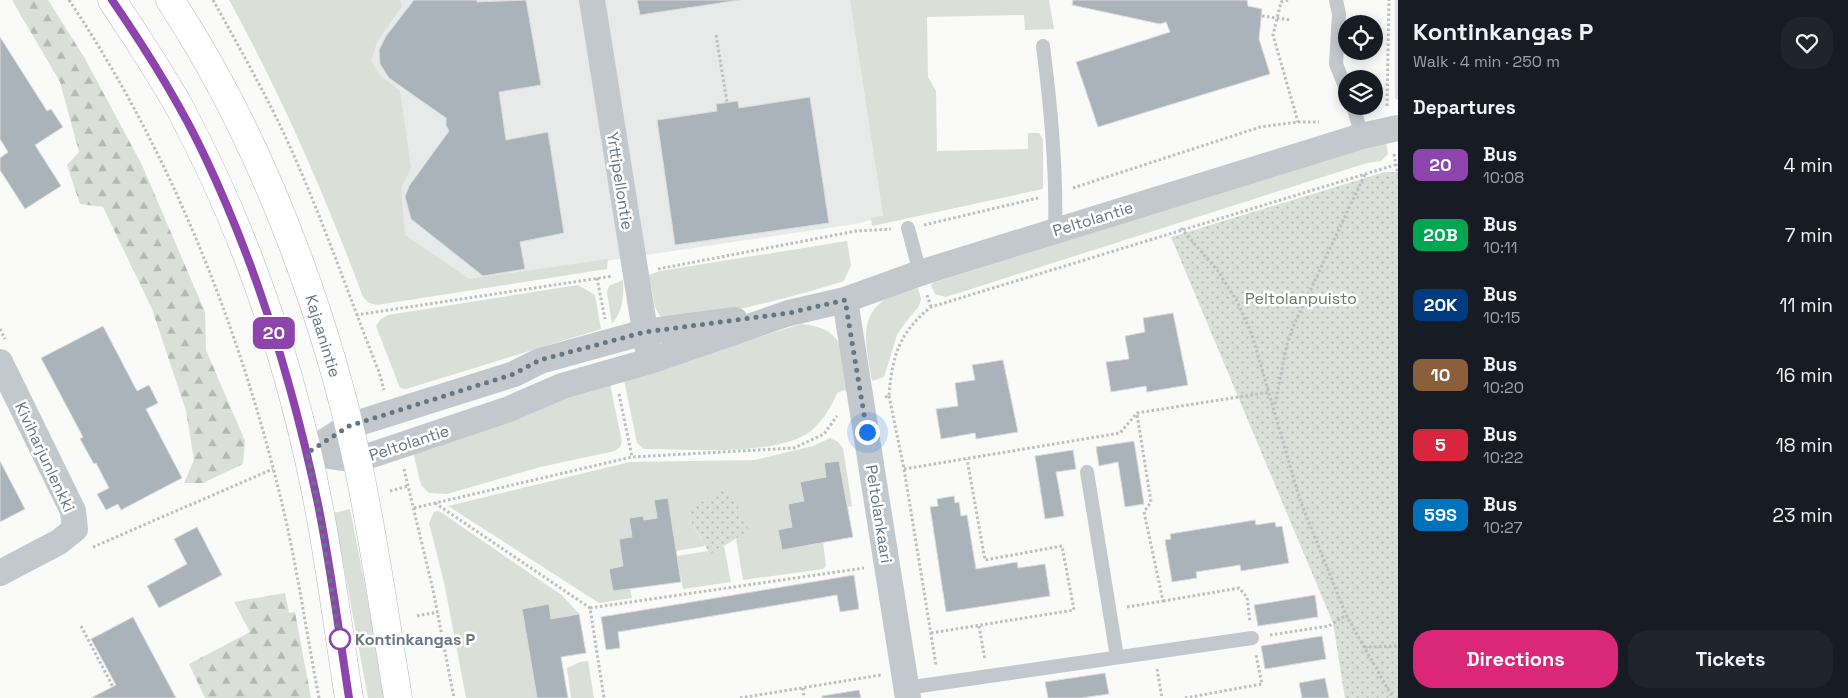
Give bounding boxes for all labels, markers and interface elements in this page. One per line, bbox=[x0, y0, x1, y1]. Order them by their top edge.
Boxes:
map controls bbox=[1338, 15, 1383, 115]
button: locate bbox=[1338, 15, 1383, 60]
text: Kontinkangas P bbox=[1413, 16, 1593, 47]
button: heart bbox=[1781, 17, 1833, 69]
text: Walk · 4 min · 250 m bbox=[1413, 51, 1560, 72]
button: layers bbox=[1338, 70, 1383, 115]
text: Departures bbox=[1413, 95, 1516, 120]
street label: Yrttipellontie bbox=[602, 130, 638, 232]
text: Bus bbox=[1483, 142, 1517, 167]
text: 20 bbox=[1429, 153, 1452, 176]
text: 4 min bbox=[1784, 153, 1833, 178]
text: 10:08 bbox=[1483, 167, 1524, 188]
street label: Peltolantie bbox=[1050, 197, 1136, 241]
text: Bus bbox=[1483, 212, 1517, 237]
text: 20B bbox=[1423, 223, 1458, 246]
text: 7 min bbox=[1785, 223, 1833, 248]
text: 10:11 bbox=[1483, 237, 1517, 258]
text: Bus bbox=[1483, 282, 1517, 307]
park label: Peltolanpuisto bbox=[1245, 288, 1357, 309]
street label: Kajaanintie bbox=[300, 292, 346, 380]
text: 20K bbox=[1424, 293, 1457, 316]
text: 11 min bbox=[1780, 293, 1833, 318]
text: 10:15 bbox=[1483, 307, 1520, 328]
line badge: 20 bbox=[252, 317, 296, 349]
text: 20 bbox=[263, 321, 285, 344]
text: Bus bbox=[1483, 352, 1517, 377]
text: 10 bbox=[1431, 363, 1450, 386]
text: 16 min bbox=[1776, 363, 1833, 388]
text: 10:20 bbox=[1483, 377, 1524, 398]
street label: Kiviharjunlenkki bbox=[10, 399, 80, 515]
street label: Peltolantie bbox=[366, 420, 452, 466]
your location bbox=[855, 420, 880, 445]
text: Bus bbox=[1483, 422, 1517, 447]
text: 5 bbox=[1435, 433, 1446, 456]
text: 18 min bbox=[1776, 433, 1833, 458]
text: 10:22 bbox=[1483, 447, 1523, 468]
street label: Peltolankaari bbox=[861, 463, 897, 565]
text: Bus bbox=[1483, 492, 1517, 517]
text: 59S bbox=[1424, 503, 1457, 526]
text: 23 min bbox=[1773, 503, 1833, 528]
text: 10:27 bbox=[1483, 517, 1523, 538]
marker: Kontinkangas P bbox=[329, 628, 351, 650]
place label: Kontinkangas P bbox=[355, 629, 475, 650]
button: Directions bbox=[1413, 630, 1618, 688]
button: Tickets bbox=[1628, 630, 1833, 688]

